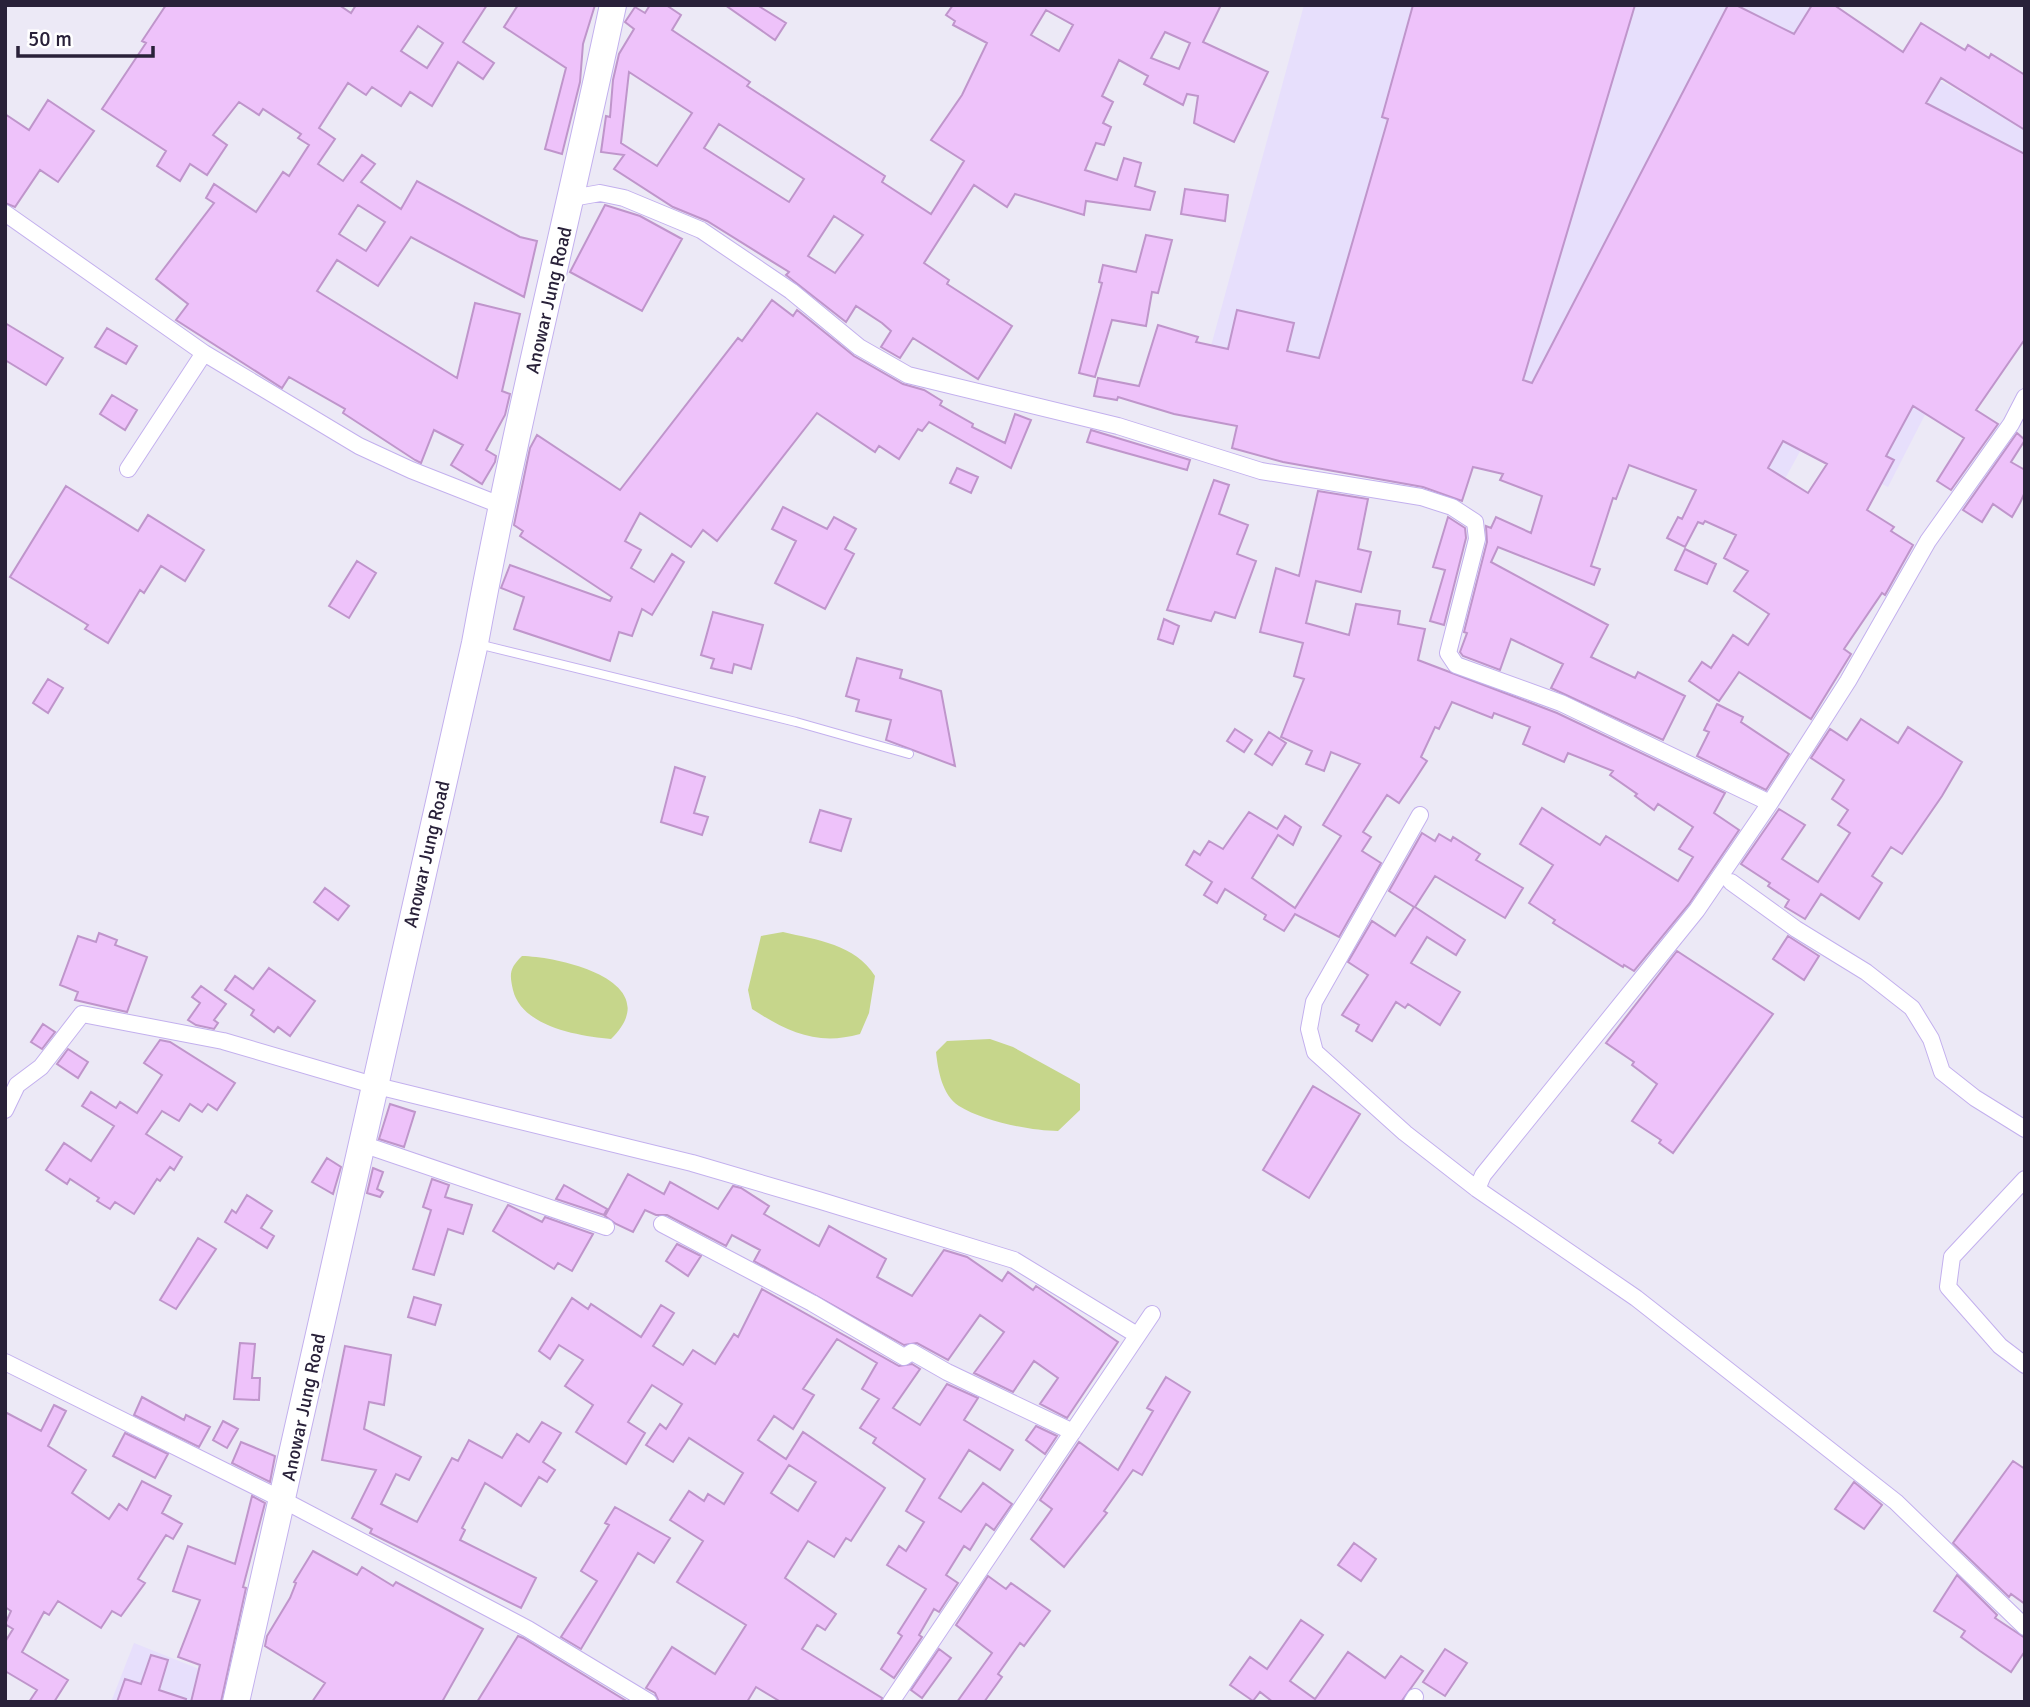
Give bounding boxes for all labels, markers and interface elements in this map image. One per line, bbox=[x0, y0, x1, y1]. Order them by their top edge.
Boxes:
scale bar bbox=[18, 14, 152, 58]
text: 50 m bbox=[28, 26, 72, 52]
street label: Anowar Jung Road bbox=[520, 224, 578, 376]
street label: Anowar Jung Road bbox=[398, 778, 456, 930]
street label: Anowar Jung Road bbox=[277, 1331, 331, 1483]

